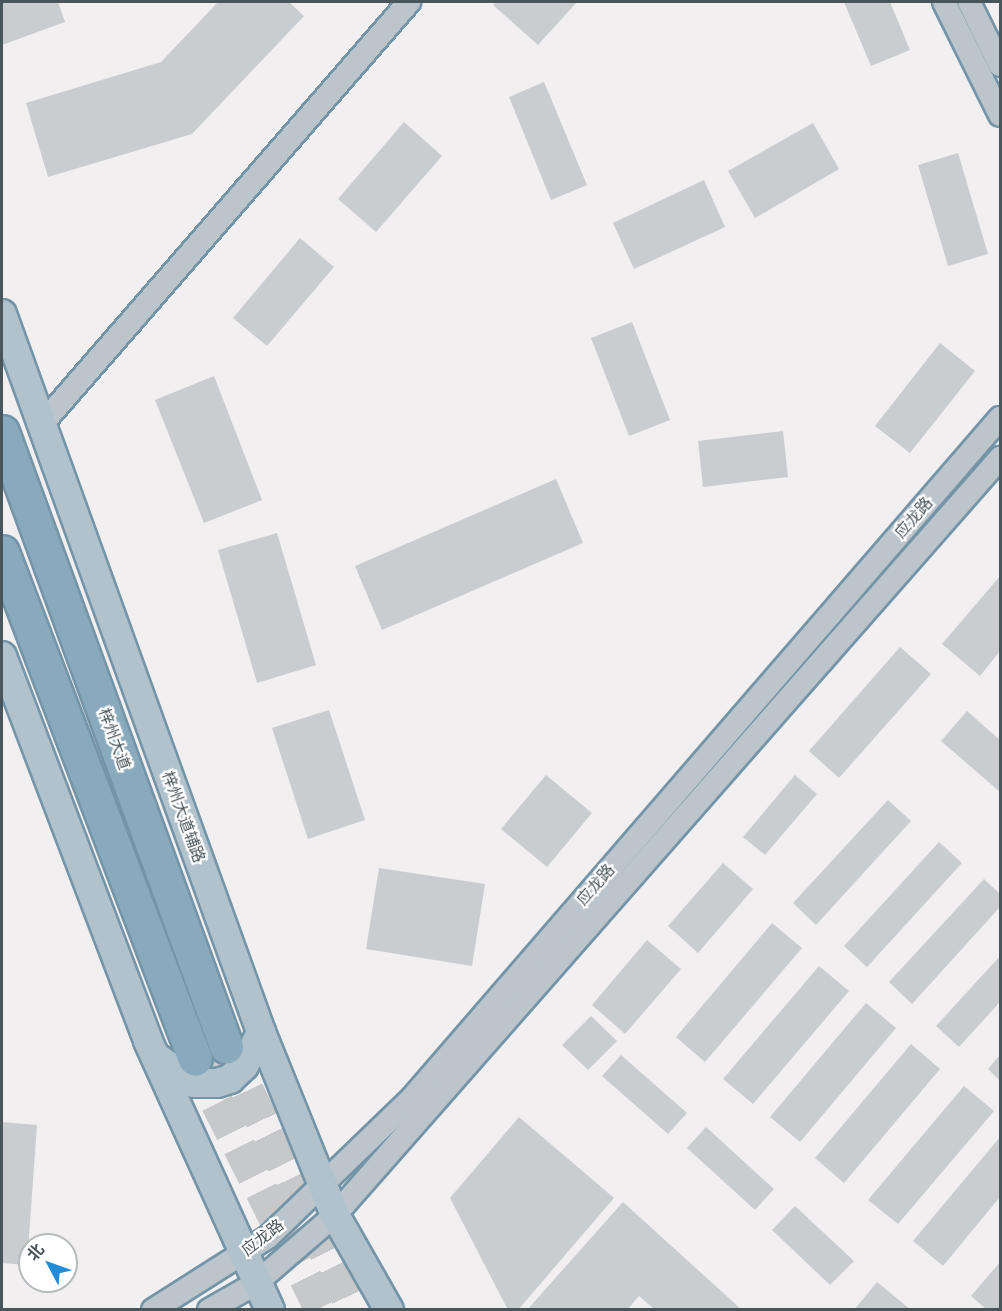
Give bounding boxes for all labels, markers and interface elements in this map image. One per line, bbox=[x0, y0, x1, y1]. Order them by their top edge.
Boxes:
street label: 应龙路 bbox=[891, 494, 937, 542]
street label: 梓州大道 bbox=[94, 706, 134, 772]
street label: 梓州大道辅路 bbox=[158, 769, 208, 865]
street label: 应龙路 bbox=[573, 861, 619, 909]
street label: 应龙路 bbox=[238, 1216, 288, 1260]
north arrow bbox=[18, 1233, 78, 1293]
text: 北 bbox=[23, 1240, 48, 1264]

